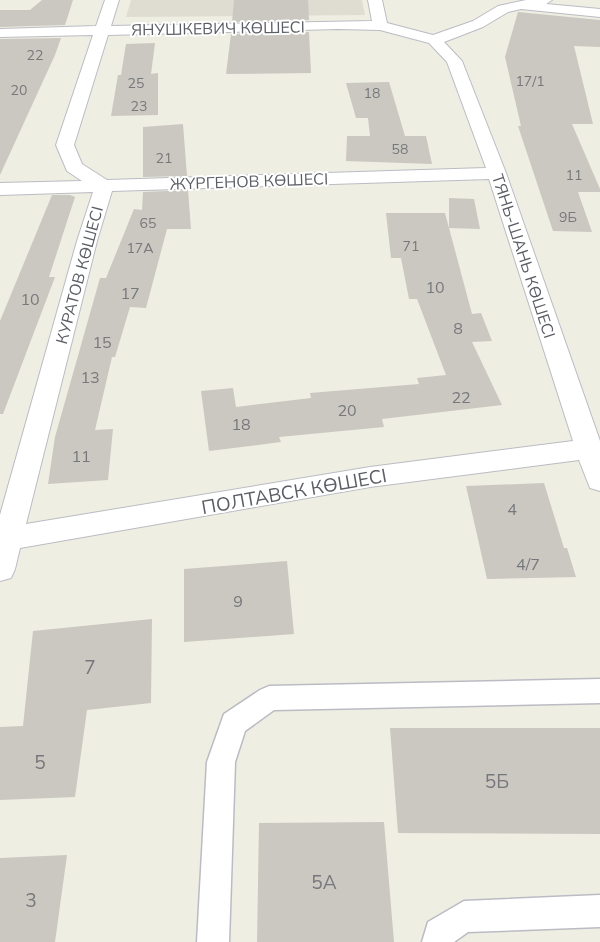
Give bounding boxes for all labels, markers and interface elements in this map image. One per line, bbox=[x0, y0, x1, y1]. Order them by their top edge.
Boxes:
street label: ЯНУШКЕВИЧ КӨШЕСІ bbox=[131, 16, 305, 40]
house number: 22 bbox=[27, 46, 43, 64]
house number: 17/1 bbox=[515, 72, 545, 90]
house number: 25 bbox=[128, 74, 144, 92]
house number: 20 bbox=[11, 81, 27, 99]
house number: 18 bbox=[364, 84, 380, 102]
house number: 23 bbox=[131, 97, 147, 115]
house number: 58 bbox=[392, 140, 408, 158]
house number: 21 bbox=[156, 149, 172, 167]
house number: 11 bbox=[566, 166, 582, 184]
street label: ЖҮРГЕНОВ КӨШЕСІ bbox=[170, 168, 328, 194]
street label: ТЯНЬ-ШАНЬ КӨШЕСІ bbox=[488, 171, 560, 341]
street label: КУРАТОВ КӨШЕСІ bbox=[51, 204, 107, 346]
house number: 9Б bbox=[559, 208, 577, 226]
house number: 65 bbox=[140, 214, 156, 232]
house number: 71 bbox=[403, 237, 419, 255]
house number: 17А bbox=[126, 239, 154, 257]
house number: 10 bbox=[425, 277, 445, 297]
house number: 17 bbox=[120, 283, 140, 303]
house number: 10 bbox=[20, 289, 40, 309]
house number: 8 bbox=[453, 318, 463, 338]
house number: 15 bbox=[92, 332, 112, 352]
house number: 13 bbox=[80, 367, 100, 387]
house number: 22 bbox=[451, 387, 471, 407]
house number: 20 bbox=[337, 400, 357, 420]
house number: 18 bbox=[231, 414, 251, 434]
house number: 11 bbox=[71, 446, 91, 466]
street label: ПОЛТАВСК КӨШЕСІ bbox=[200, 463, 388, 519]
house number: 4 bbox=[507, 499, 517, 519]
house number: 4/7 bbox=[516, 554, 540, 574]
house number: 9 bbox=[233, 591, 243, 611]
house number: 7 bbox=[84, 655, 96, 679]
house number: 5 bbox=[34, 750, 46, 774]
house number: 5Б bbox=[485, 769, 509, 793]
house number: 5А bbox=[311, 870, 337, 894]
house number: 3 bbox=[25, 888, 37, 912]

